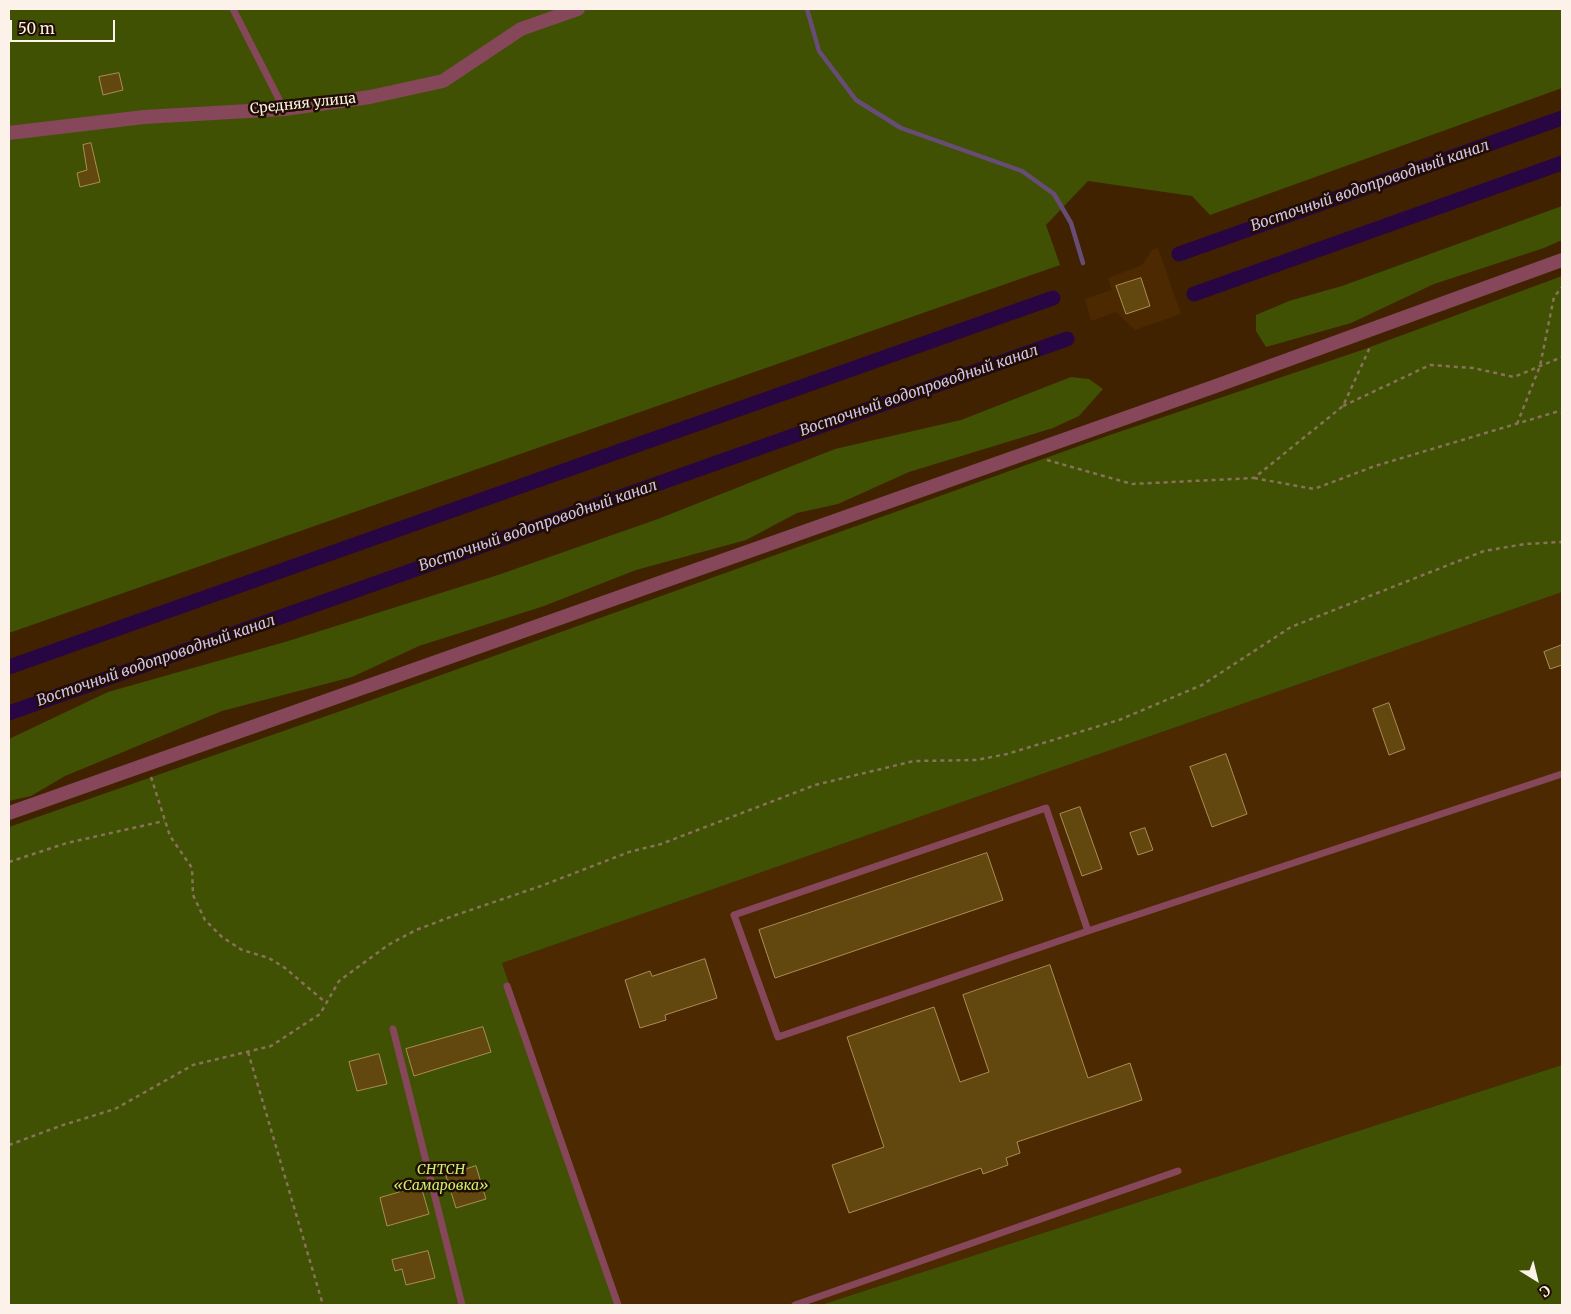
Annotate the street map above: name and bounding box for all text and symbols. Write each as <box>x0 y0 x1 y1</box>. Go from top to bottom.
scale bar <box>12 10 118 42</box>
text: 50 m <box>18 19 55 38</box>
street label: Средняя улица <box>249 90 357 118</box>
water label: Восточный водопроводный канал <box>1248 137 1492 235</box>
water label: Восточный водопроводный канал <box>797 342 1041 440</box>
water label: Восточный водопроводный канал <box>416 477 660 575</box>
water label: Восточный водопроводный канал <box>34 612 278 710</box>
park label: СНТСН «Самаровка» <box>394 1162 488 1194</box>
north arrow <box>1511 1254 1561 1304</box>
text: С <box>1536 1281 1554 1301</box>

